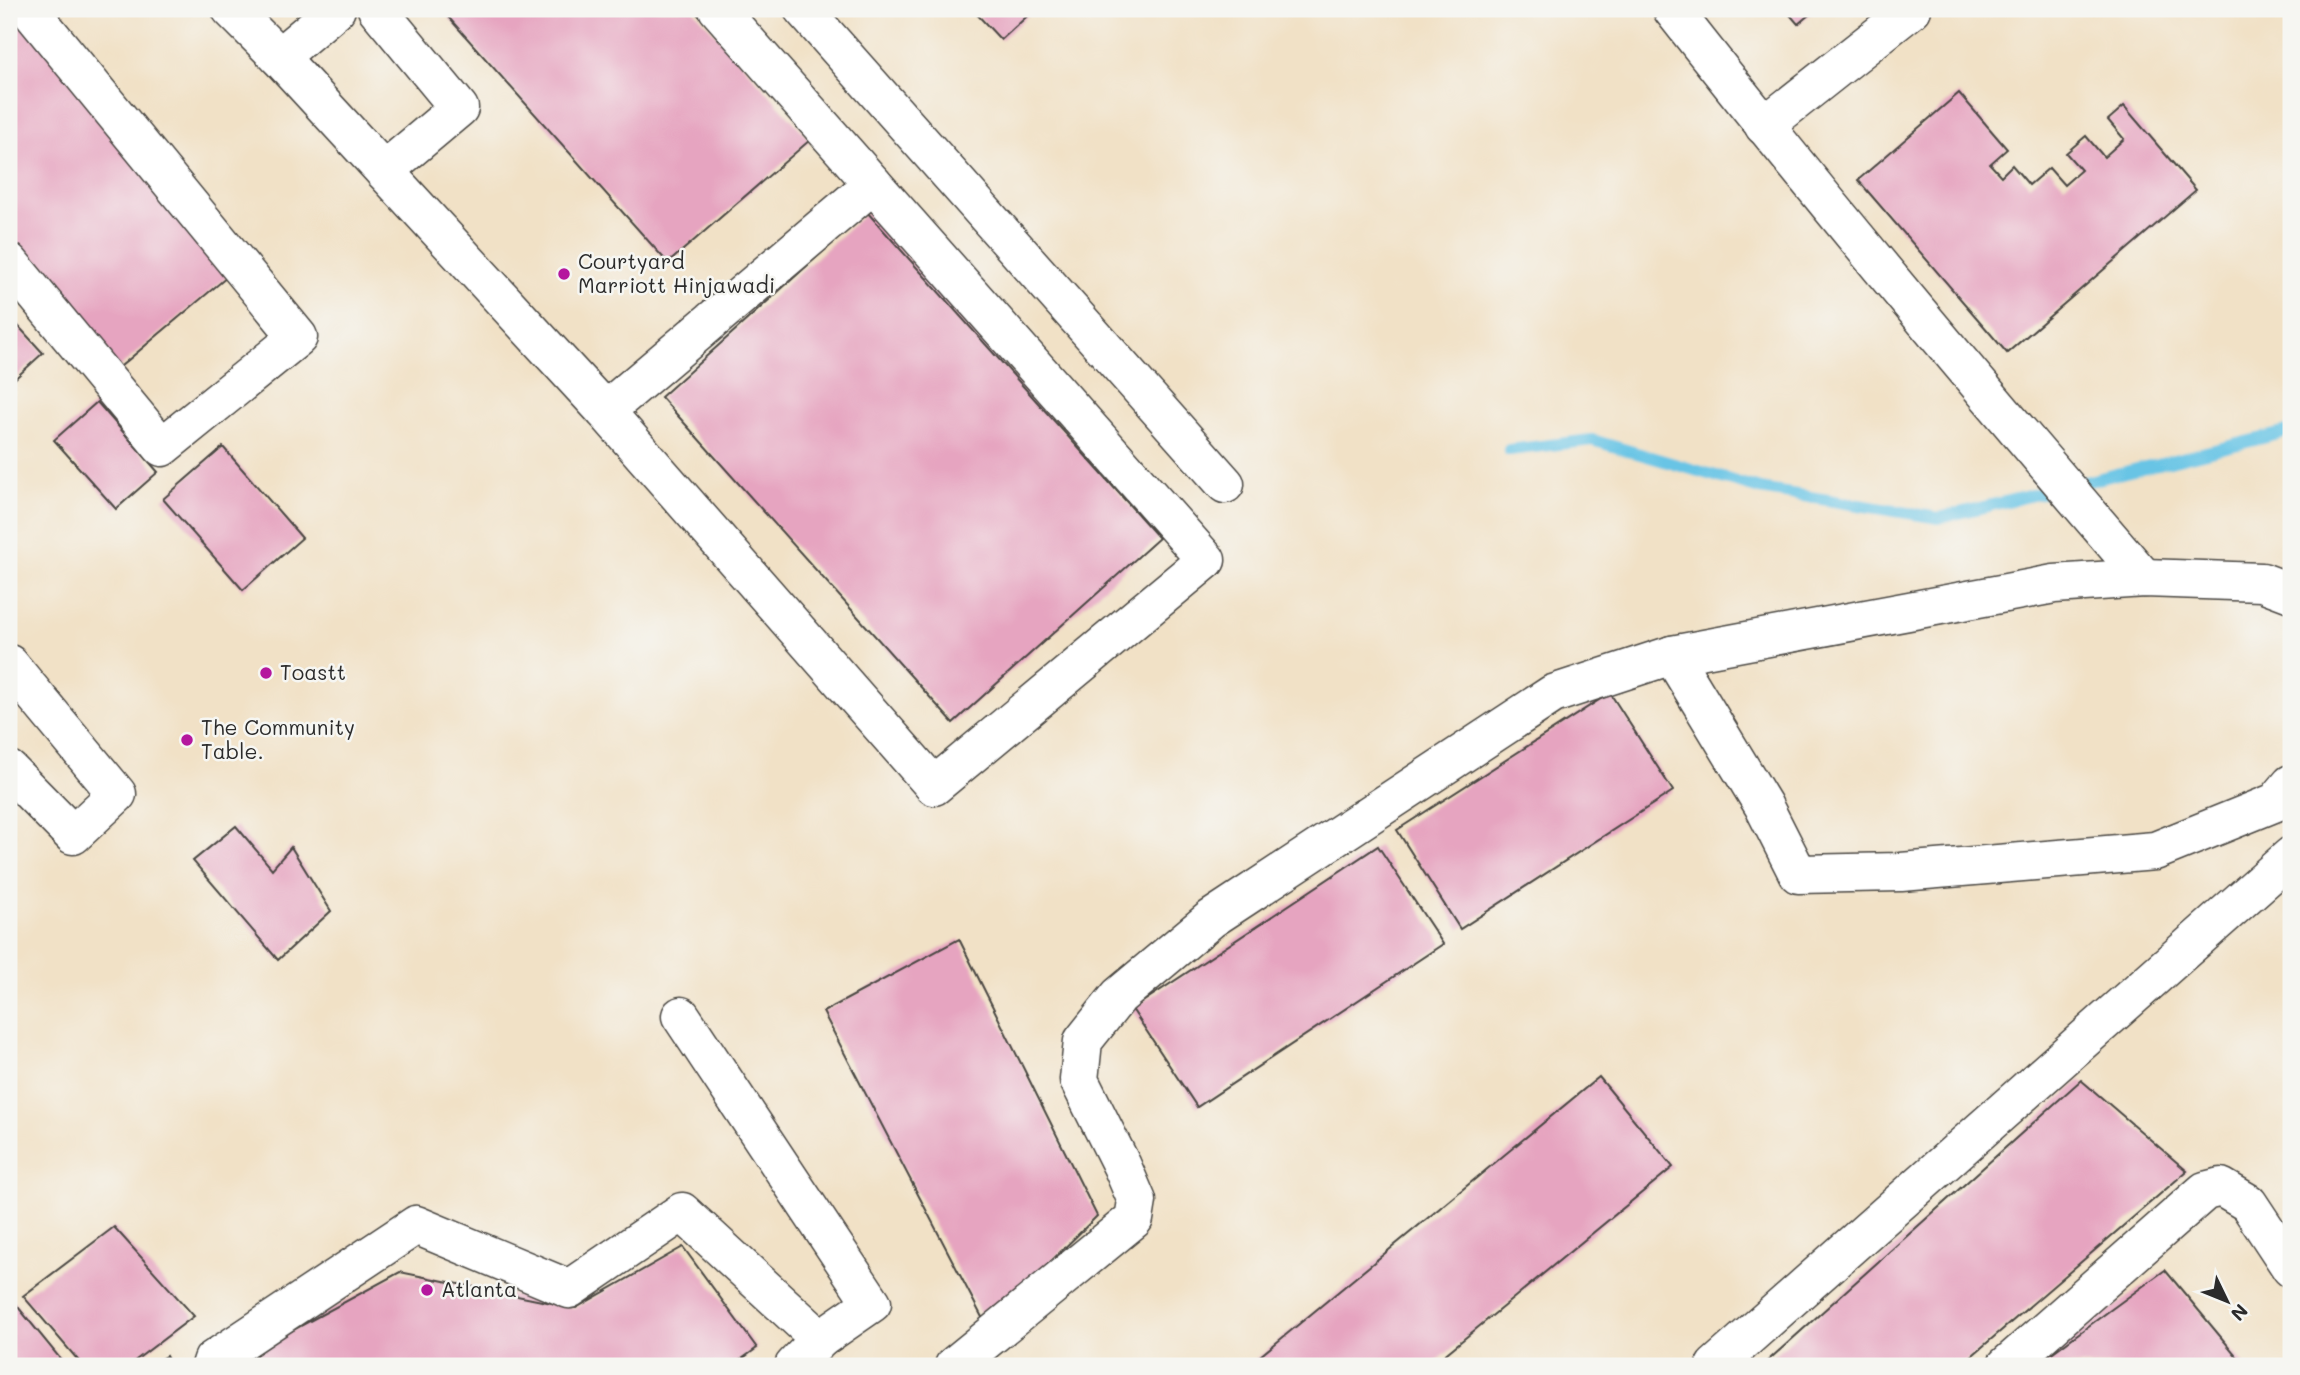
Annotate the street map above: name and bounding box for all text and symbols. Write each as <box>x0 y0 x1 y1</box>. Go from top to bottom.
place label: Courtyard Marriott Hinjawadi <box>578 247 775 298</box>
marker: Courtyard Marriott Hinjawadi <box>556 266 572 282</box>
place label: Toastt <box>280 658 346 685</box>
marker: Toastt <box>258 665 274 681</box>
place label: The Community Table. <box>201 713 355 764</box>
marker: The Community Table. <box>179 732 195 748</box>
north arrow <box>2192 1266 2262 1336</box>
place label: Atlanta <box>441 1275 517 1302</box>
marker: Atlanta <box>419 1282 435 1298</box>
text: N <box>2226 1299 2254 1327</box>

